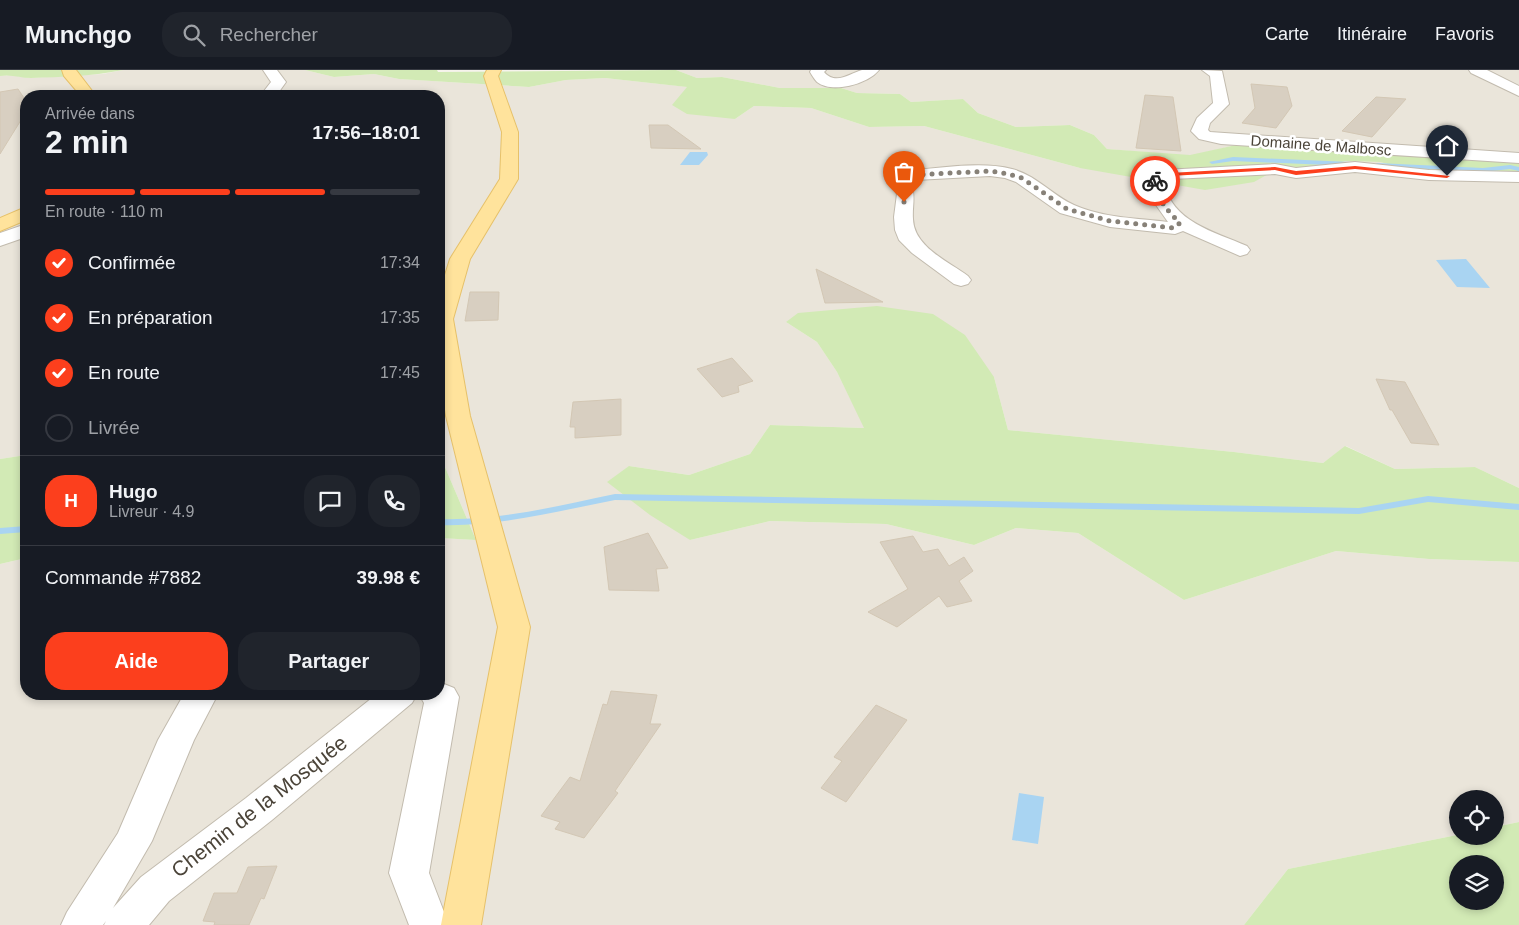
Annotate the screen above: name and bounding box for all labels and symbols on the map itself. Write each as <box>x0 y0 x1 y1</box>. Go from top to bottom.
pin <box>1426 125 1468 176</box>
street label: Domaine de Malbosc <box>1250 132 1392 158</box>
pin <box>883 151 925 202</box>
courier <box>1130 156 1180 206</box>
street label: Chemin de la Mosquée <box>167 730 351 882</box>

